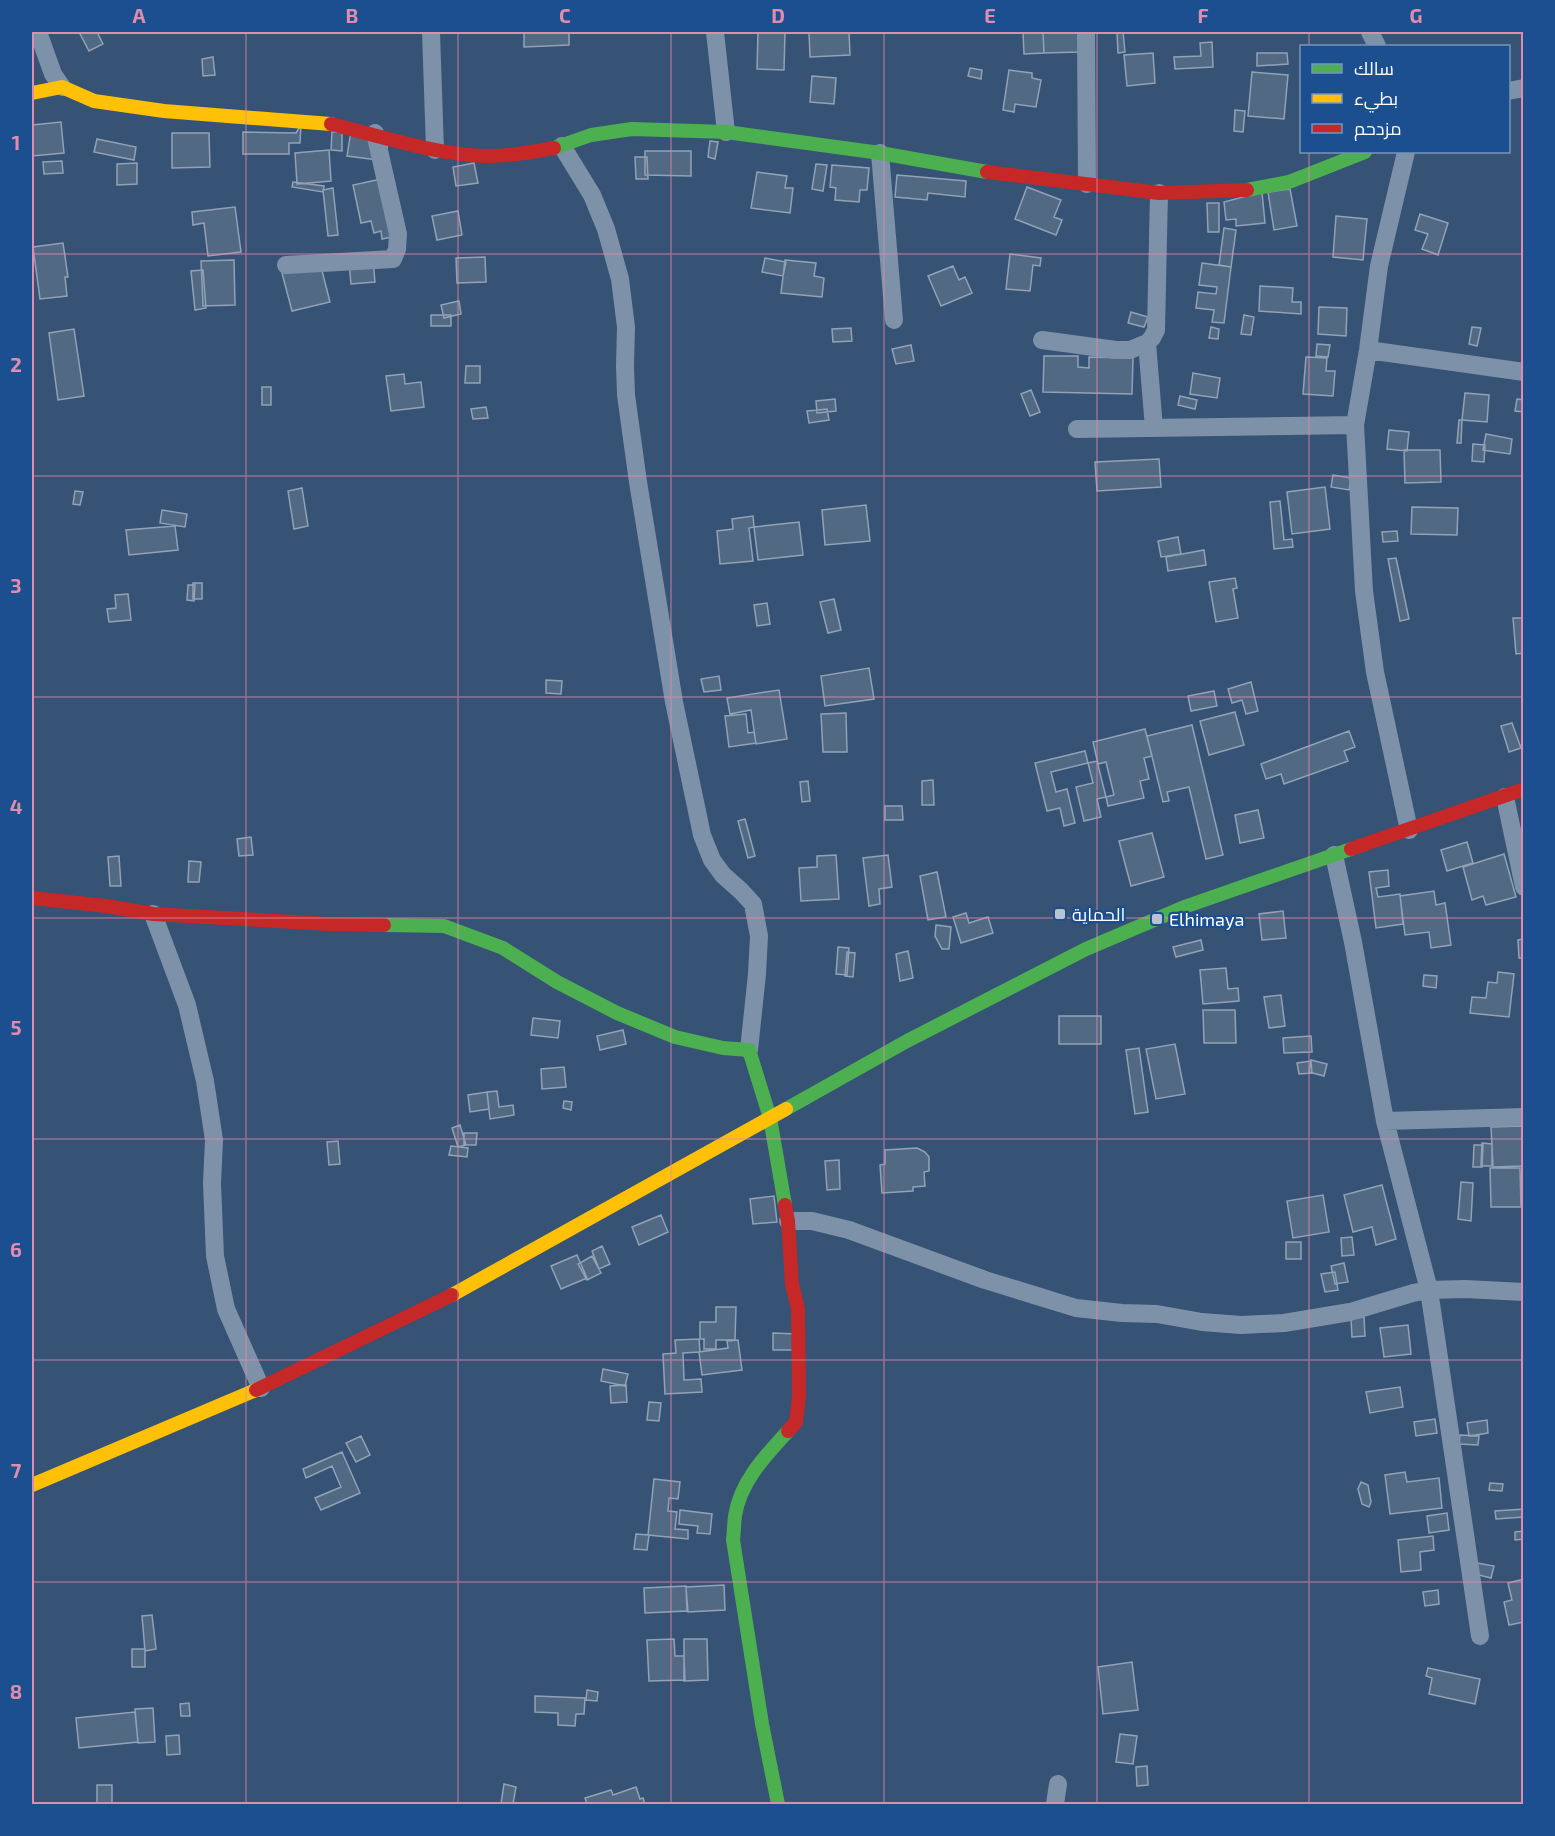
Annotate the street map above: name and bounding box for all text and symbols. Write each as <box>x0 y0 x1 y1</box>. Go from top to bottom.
text: A <box>132 3 146 27</box>
text: B <box>346 3 358 27</box>
text: C <box>559 3 571 27</box>
text: D <box>771 3 785 27</box>
text: E <box>984 3 996 27</box>
text: F <box>1197 3 1209 27</box>
text: G <box>1410 3 1422 27</box>
legend <box>1300 45 1510 153</box>
text: سالك <box>1354 57 1394 79</box>
text: بطيء <box>1354 87 1398 113</box>
text: مزدحم <box>1354 117 1402 141</box>
text: 1 <box>12 130 20 154</box>
text: 2 <box>10 352 22 376</box>
text: 3 <box>10 573 22 597</box>
text: 4 <box>10 794 23 818</box>
place label: الحماية <box>1072 903 1125 925</box>
marker: الحماية <box>1053 907 1067 921</box>
place label: Elhimaya <box>1169 908 1244 930</box>
marker: Elhimaya <box>1150 912 1164 926</box>
text: 5 <box>10 1015 22 1039</box>
text: 6 <box>10 1237 22 1261</box>
text: 7 <box>11 1458 22 1482</box>
text: 8 <box>10 1679 22 1703</box>

